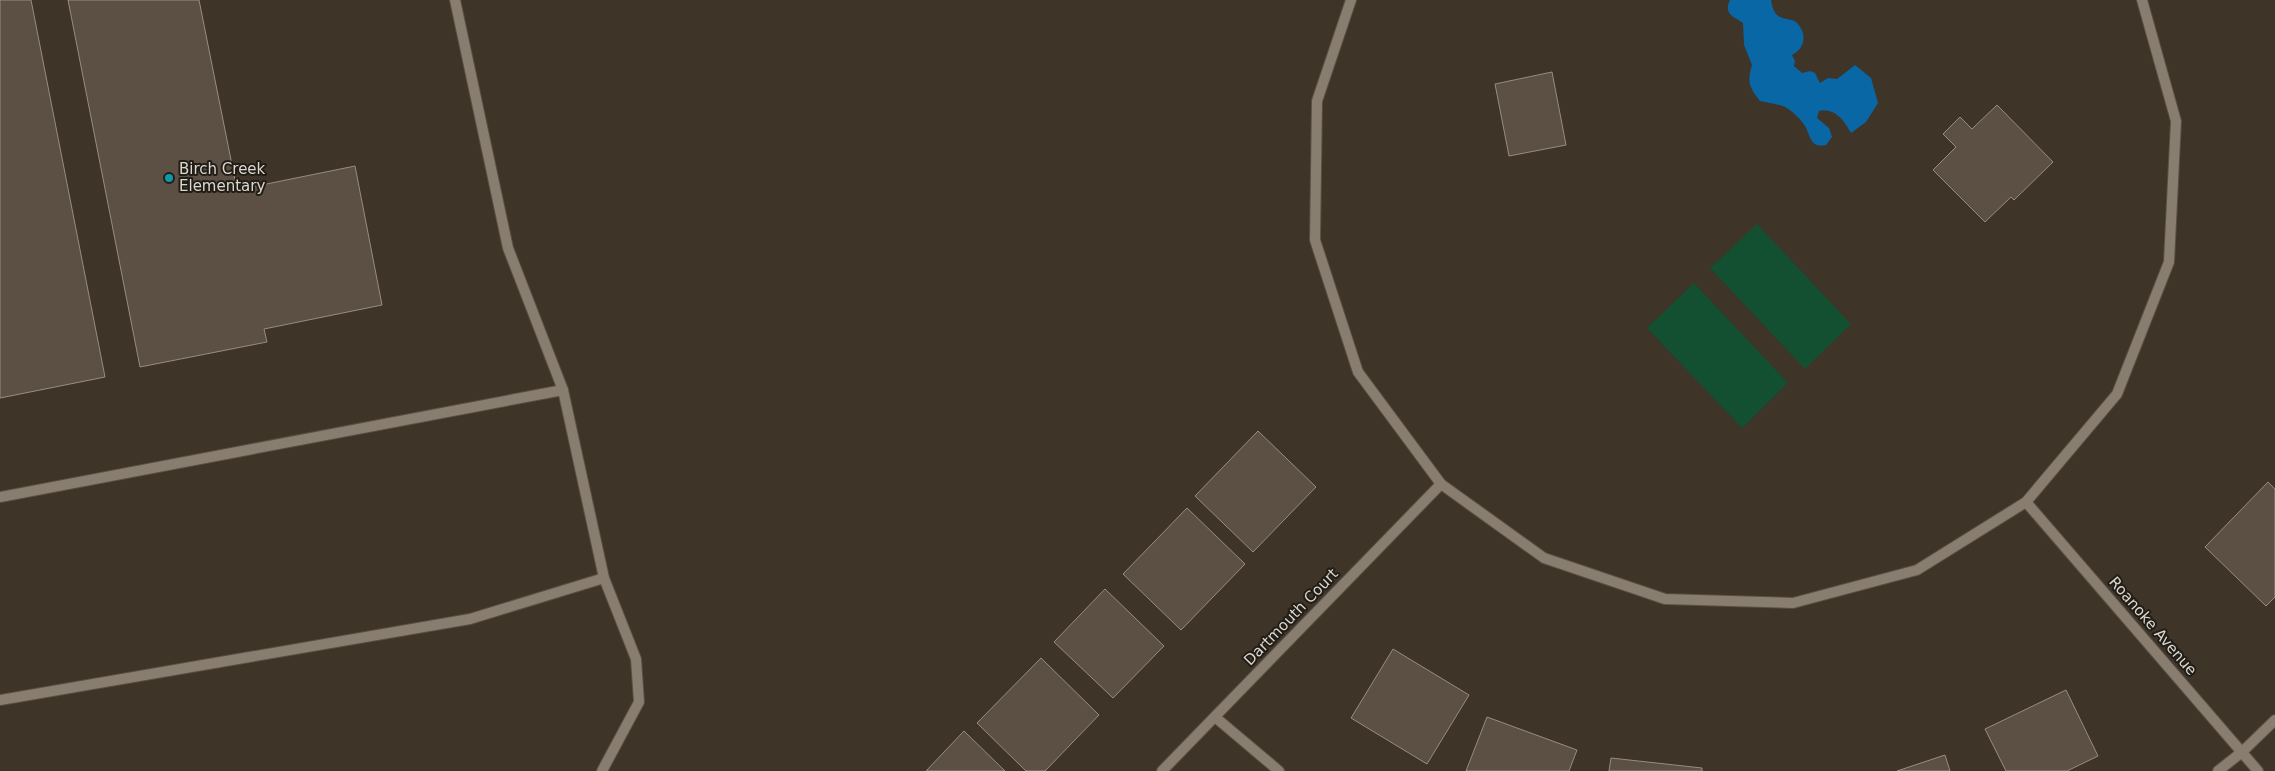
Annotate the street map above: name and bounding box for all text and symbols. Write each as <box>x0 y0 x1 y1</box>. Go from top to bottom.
place label: Birch Creek Elementary <box>179 160 266 195</box>
marker: Birch Creek Elementary <box>163 172 175 184</box>
street label: Dartmouth Court <box>1240 565 1342 669</box>
street label: Roanoke Avenue <box>2105 573 2201 679</box>

